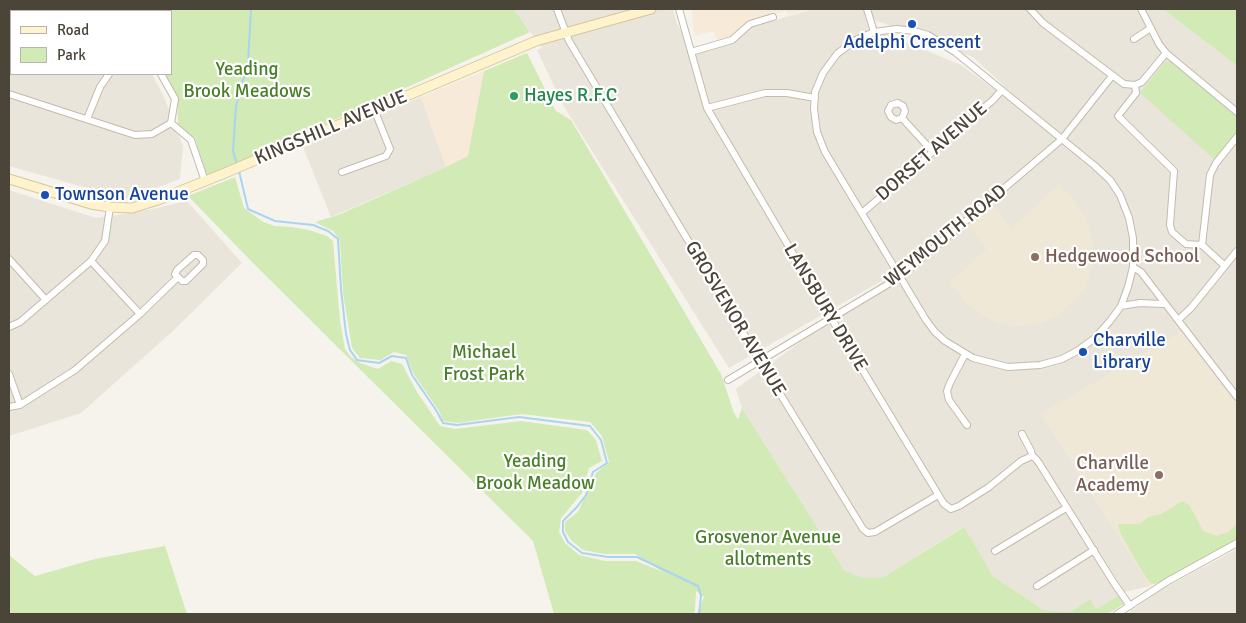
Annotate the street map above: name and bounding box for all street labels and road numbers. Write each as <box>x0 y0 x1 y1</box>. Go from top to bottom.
street label: KINGSHILL AVENUE <box>251 86 411 170</box>
street label: DORSET AVENUE <box>872 98 992 206</box>
street label: WEYMOUTH ROAD <box>880 180 1012 292</box>
street label: GROSVENOR AVENUE <box>680 237 790 401</box>
street label: LANSBURY DRIVE <box>778 240 872 376</box>

